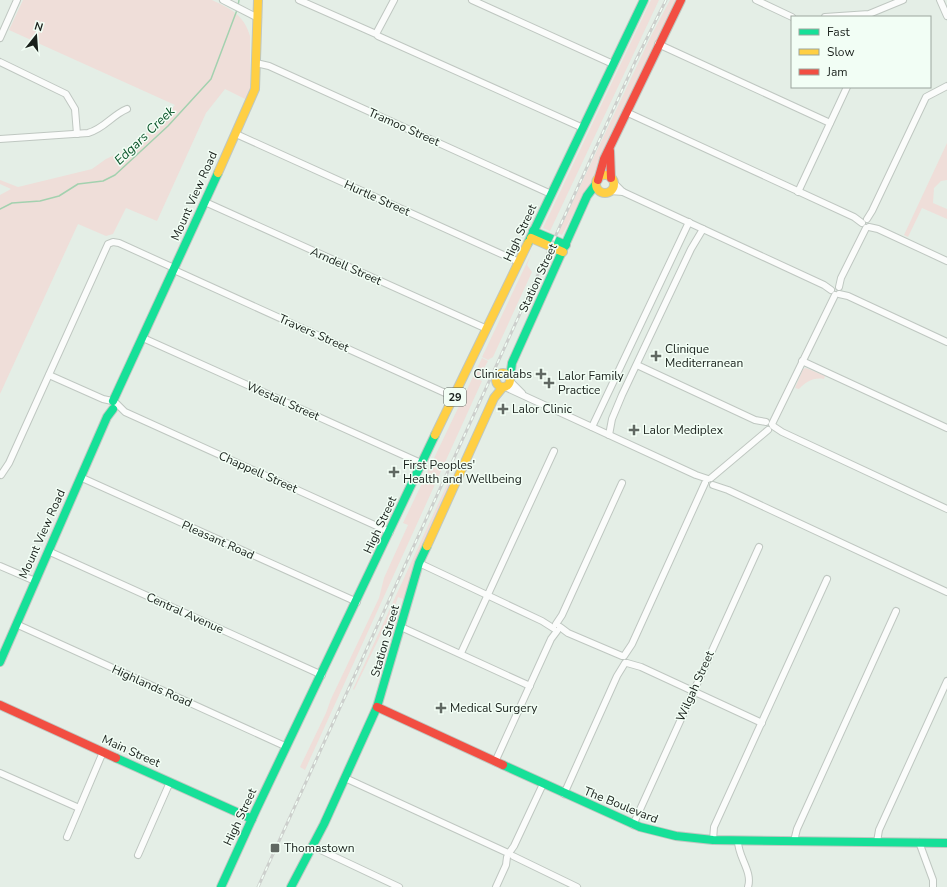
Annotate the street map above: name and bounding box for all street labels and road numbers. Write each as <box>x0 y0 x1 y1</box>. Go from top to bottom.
street label: Tramoo Street <box>366 104 443 150</box>
street label: Mount View Road <box>167 149 221 243</box>
street label: Hurtle Street <box>342 176 413 220</box>
street label: High Street <box>500 201 541 264</box>
street label: Station Street <box>515 240 561 315</box>
street label: Arndell Street <box>308 243 385 289</box>
street label: Travers Street <box>276 310 352 356</box>
street label: Westall Street <box>244 378 323 425</box>
road number: 29 <box>444 388 466 406</box>
street label: Chappell Street <box>216 447 301 497</box>
street label: Mount View Road <box>15 487 69 581</box>
street label: High Street <box>360 493 401 556</box>
street label: Pleasant Road <box>179 517 257 563</box>
street label: Central Avenue <box>144 589 226 637</box>
street label: Station Street <box>367 602 403 679</box>
street label: Wilgah Street <box>672 648 718 724</box>
street label: Highlands Road <box>109 661 195 711</box>
street label: Main Street <box>99 731 163 771</box>
street label: The Boulevard <box>582 783 660 827</box>
street label: High Street <box>220 785 261 848</box>

